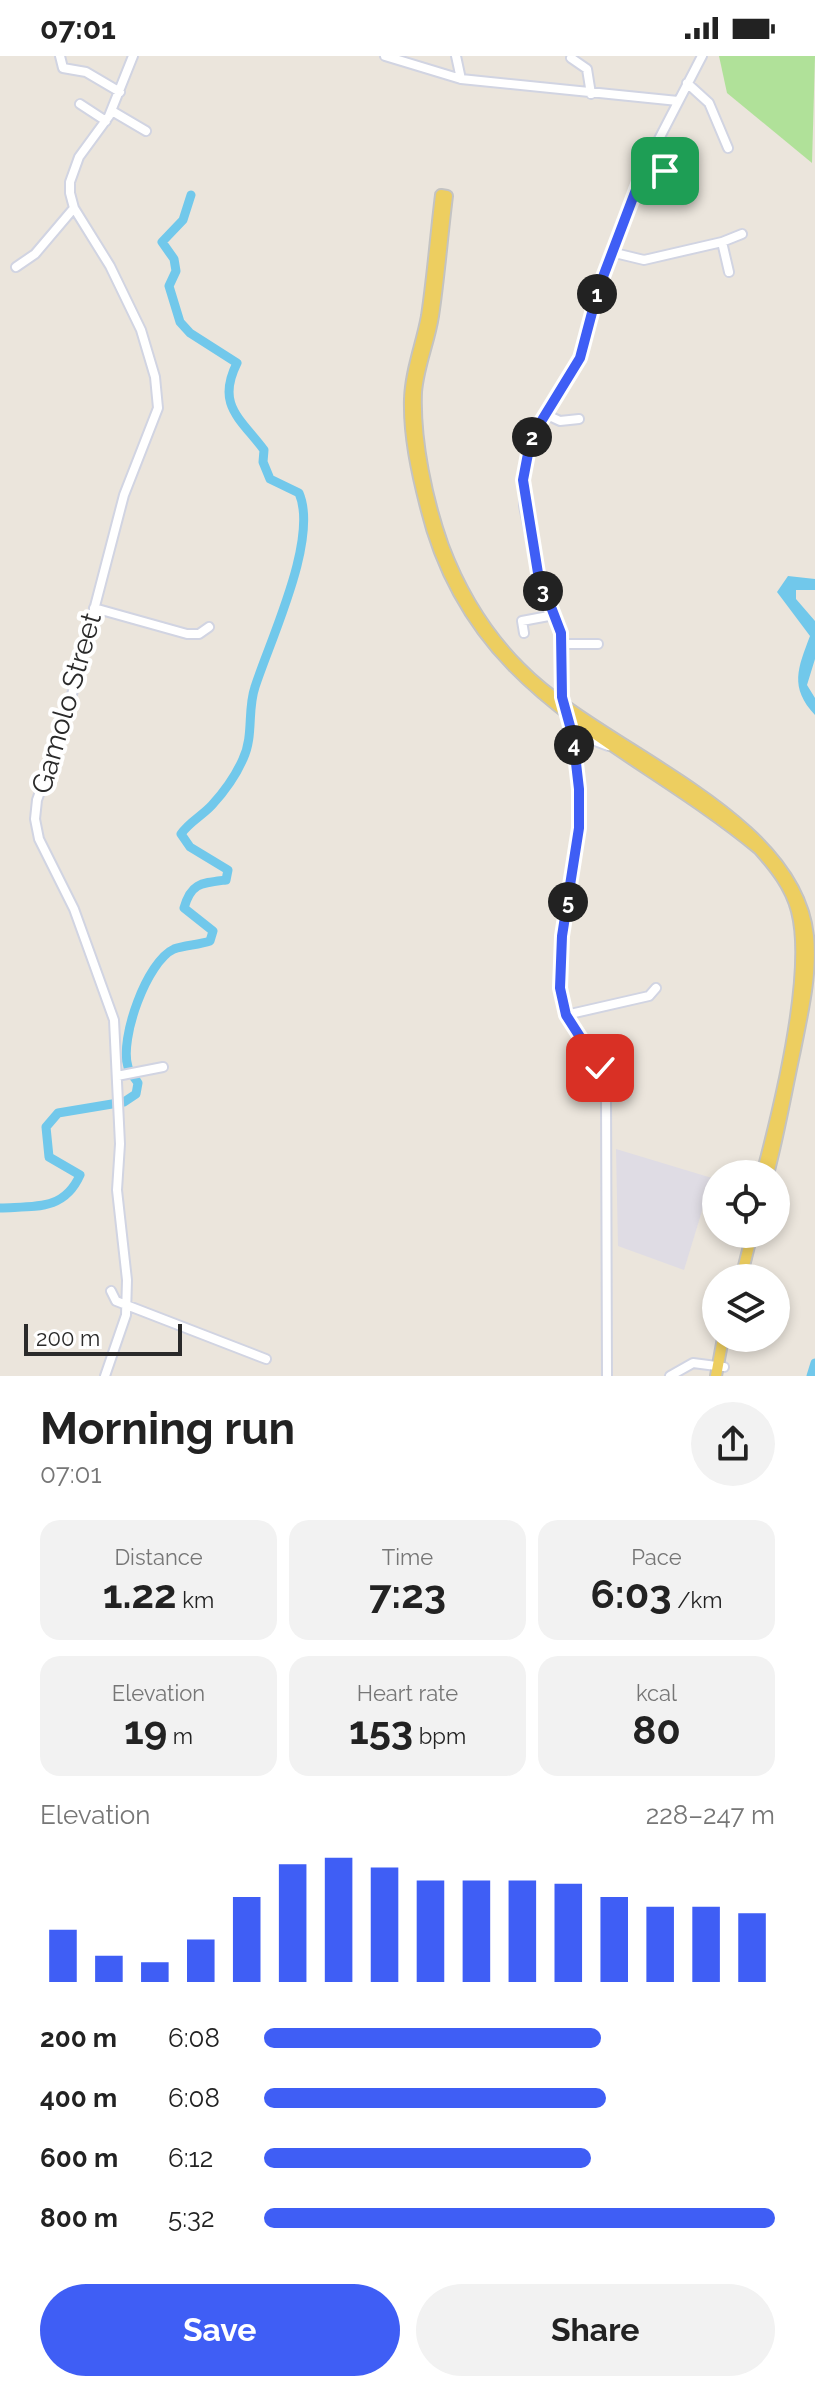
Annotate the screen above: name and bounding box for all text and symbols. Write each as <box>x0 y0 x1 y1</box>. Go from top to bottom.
text: 07:01 <box>40 11 116 46</box>
pin <box>631 137 699 205</box>
icon: arrive <box>643 149 687 193</box>
pin: 1 <box>577 274 617 314</box>
text: 1 <box>592 281 602 307</box>
pin: 2 <box>512 417 552 457</box>
text: 2 <box>526 424 538 450</box>
pin: 3 <box>523 571 563 611</box>
text: 3 <box>537 578 549 604</box>
street label: Gamolo Street <box>25 608 108 797</box>
pin: 4 <box>554 725 594 765</box>
text: 4 <box>568 732 580 758</box>
pin: 5 <box>548 882 588 922</box>
text: 5 <box>562 889 574 915</box>
pin <box>566 1034 634 1102</box>
icon: check <box>578 1046 622 1090</box>
map controls <box>702 1160 790 1352</box>
button: locate <box>702 1160 790 1248</box>
button: layers <box>702 1264 790 1352</box>
scale bar <box>24 1320 182 1356</box>
text: 200 m <box>36 1325 100 1351</box>
button: share <box>691 1402 775 1486</box>
text: Morning run <box>40 1403 295 1454</box>
text: 07:01 <box>40 1459 102 1489</box>
text: Distance <box>114 1544 203 1570</box>
text: Time <box>382 1544 433 1570</box>
text: Pace <box>631 1544 682 1570</box>
text: 1.22 <box>103 1570 177 1617</box>
text: 7:23 <box>369 1570 446 1617</box>
text: 6:03 <box>591 1570 672 1617</box>
text: km <box>177 1587 214 1613</box>
text: /km <box>672 1587 722 1613</box>
text: Elevation <box>112 1680 205 1706</box>
text: Heart rate <box>357 1680 458 1706</box>
text: kcal <box>636 1680 677 1706</box>
text: 19 <box>124 1706 167 1753</box>
text: 153 <box>349 1706 413 1753</box>
text: 80 <box>632 1706 681 1753</box>
text: m <box>167 1723 193 1749</box>
text: bpm <box>413 1723 466 1749</box>
text: Elevation <box>40 1800 150 1830</box>
text: 228–247 m <box>646 1800 775 1830</box>
text: 200 m <box>40 2023 117 2053</box>
text: 6:08 <box>168 2023 220 2053</box>
text: 400 m <box>40 2083 117 2113</box>
text: 6:08 <box>168 2083 220 2113</box>
text: 600 m <box>40 2143 118 2173</box>
text: 6:12 <box>168 2143 213 2173</box>
text: 800 m <box>40 2203 118 2233</box>
text: 5:32 <box>168 2203 215 2233</box>
button: Save <box>40 2284 400 2376</box>
button: Share <box>416 2284 775 2376</box>

